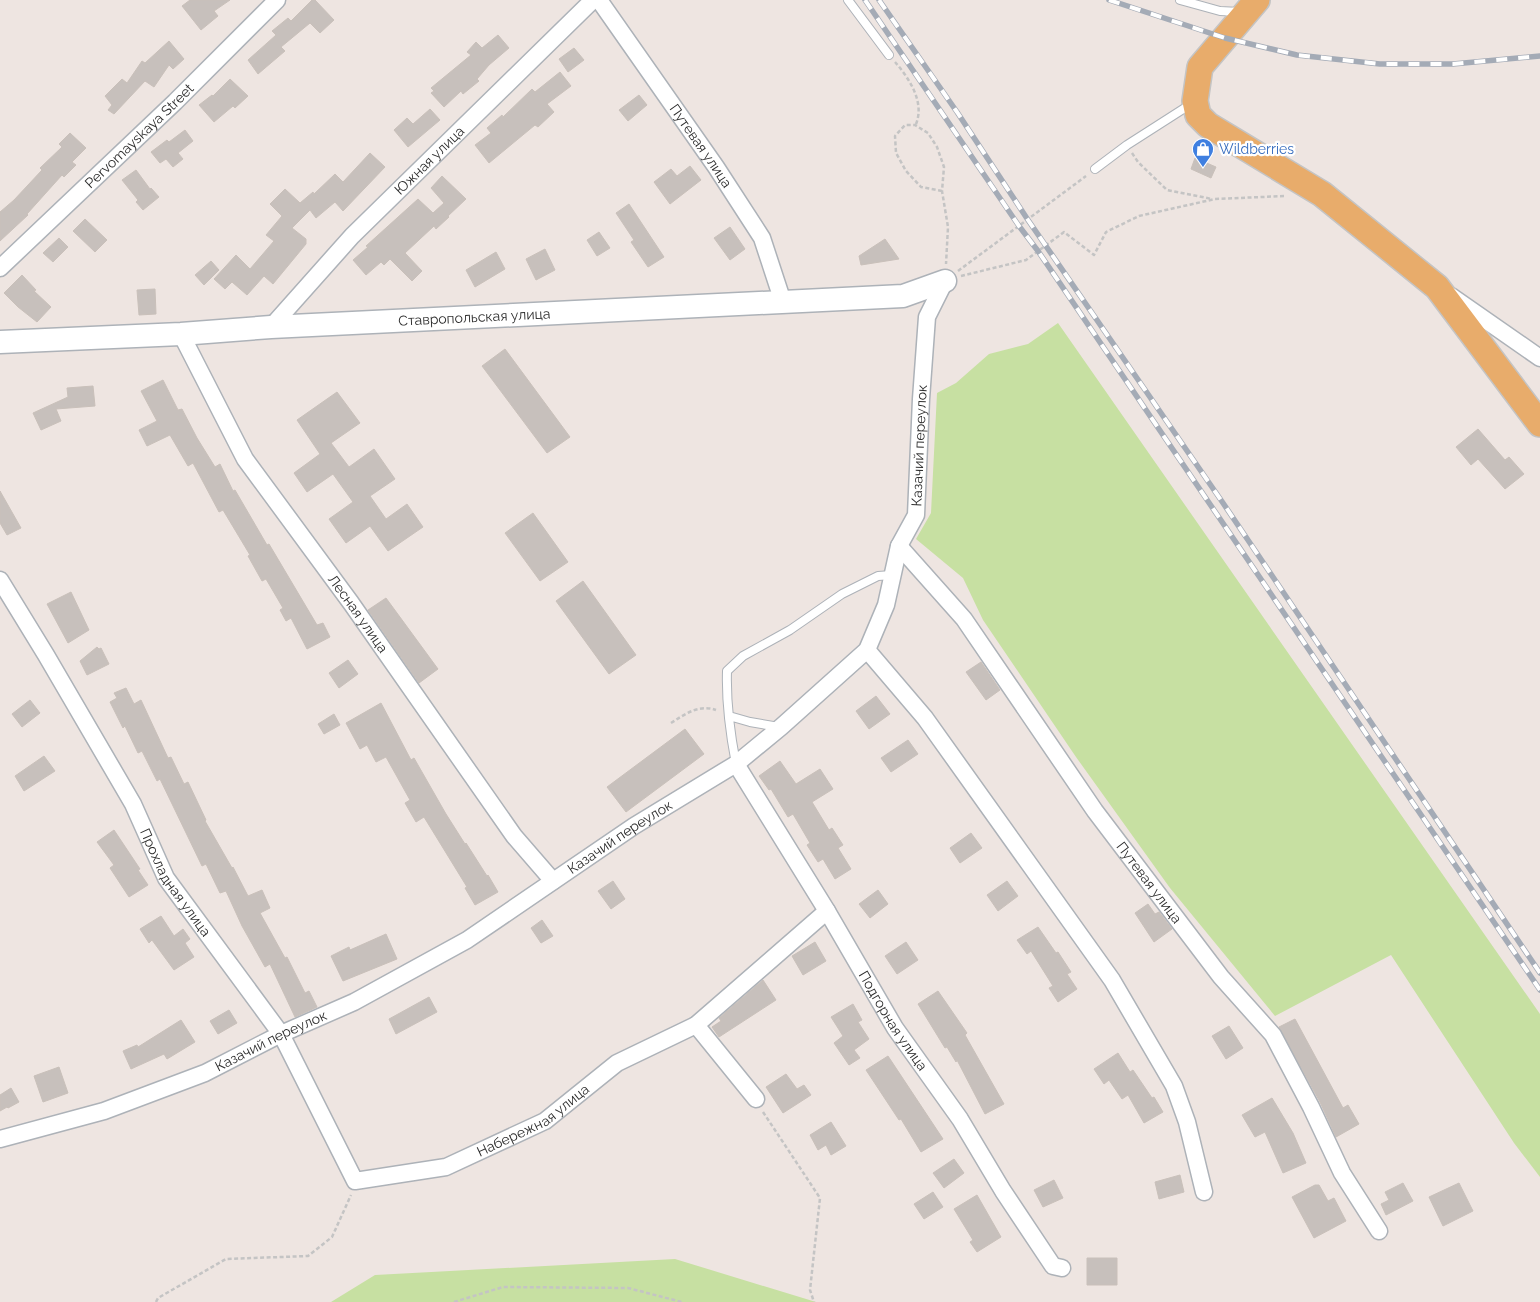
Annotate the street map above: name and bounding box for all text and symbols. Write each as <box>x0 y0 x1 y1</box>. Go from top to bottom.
street label: Pervomayskaya Street <box>82 80 197 191</box>
street label: Путевая улица <box>667 101 735 191</box>
street label: Южная улица <box>391 123 467 198</box>
shop icon: Wildberries <box>1191 137 1215 168</box>
place label: Wildberries <box>1219 141 1294 157</box>
street label: Ставропольская улица <box>398 305 551 329</box>
street label: Казачий переулок <box>908 384 930 507</box>
street label: Лесная улица <box>325 571 391 656</box>
street label: Казачий переулок <box>564 797 675 877</box>
street label: Прохладная улица <box>137 826 214 939</box>
street label: Путевая улица <box>1113 839 1185 926</box>
street label: Подгорная улица <box>856 968 931 1074</box>
street label: Казачий переулок <box>212 1007 329 1074</box>
street label: Набережная улица <box>474 1081 592 1160</box>

